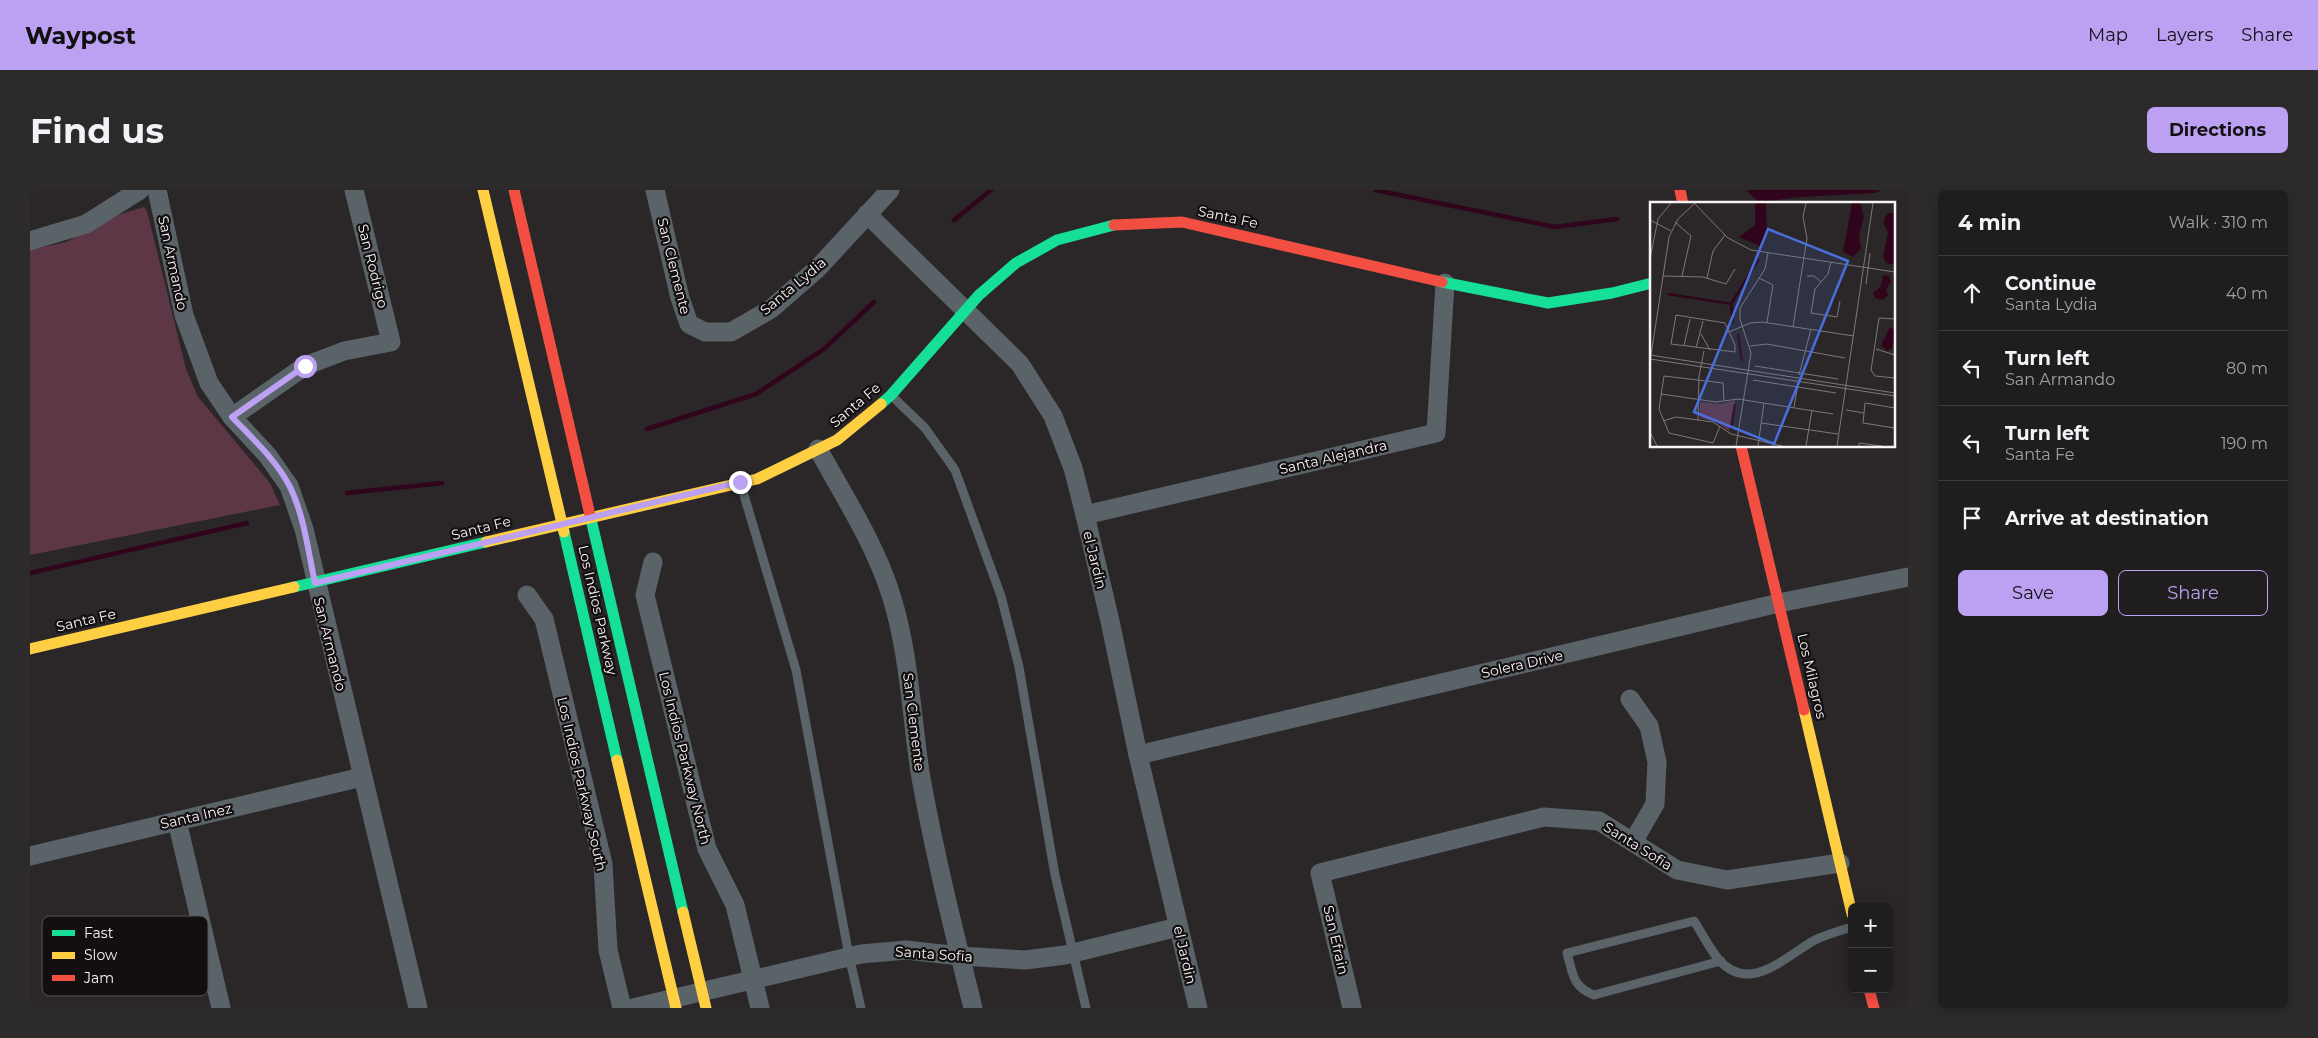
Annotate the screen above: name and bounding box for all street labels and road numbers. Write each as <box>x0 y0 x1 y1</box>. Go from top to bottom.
street label: Santa Fe <box>1196 202 1260 232</box>
street label: San Armando <box>154 214 192 312</box>
street label: San Clemente <box>653 216 695 316</box>
street label: San Rodrigo <box>354 222 392 310</box>
street label: Santa Lydia <box>756 253 830 319</box>
street label: Santa Fe <box>826 379 884 431</box>
street label: Santa Alejandra <box>1277 436 1389 478</box>
street label: Santa Fe <box>449 512 513 544</box>
street label: el Jardin <box>1079 529 1111 591</box>
street label: Los Indios Parkway <box>574 543 622 677</box>
street label: San Armando <box>310 595 350 693</box>
street label: Santa Fe <box>54 604 118 636</box>
street label: Los Milagros <box>1793 631 1831 721</box>
street label: Solera Drive <box>1479 646 1565 682</box>
street label: Los Indios Parkway North <box>655 670 715 846</box>
street label: San Clemente <box>899 672 929 772</box>
street label: Los Indios Parkway South <box>553 695 611 873</box>
street label: Santa Inez <box>158 799 234 833</box>
street label: Santa Sofia <box>1600 818 1676 874</box>
street label: San Efrain <box>1319 904 1353 976</box>
street label: el Jardin <box>1170 924 1200 986</box>
street label: Santa Sofia <box>895 942 973 966</box>

